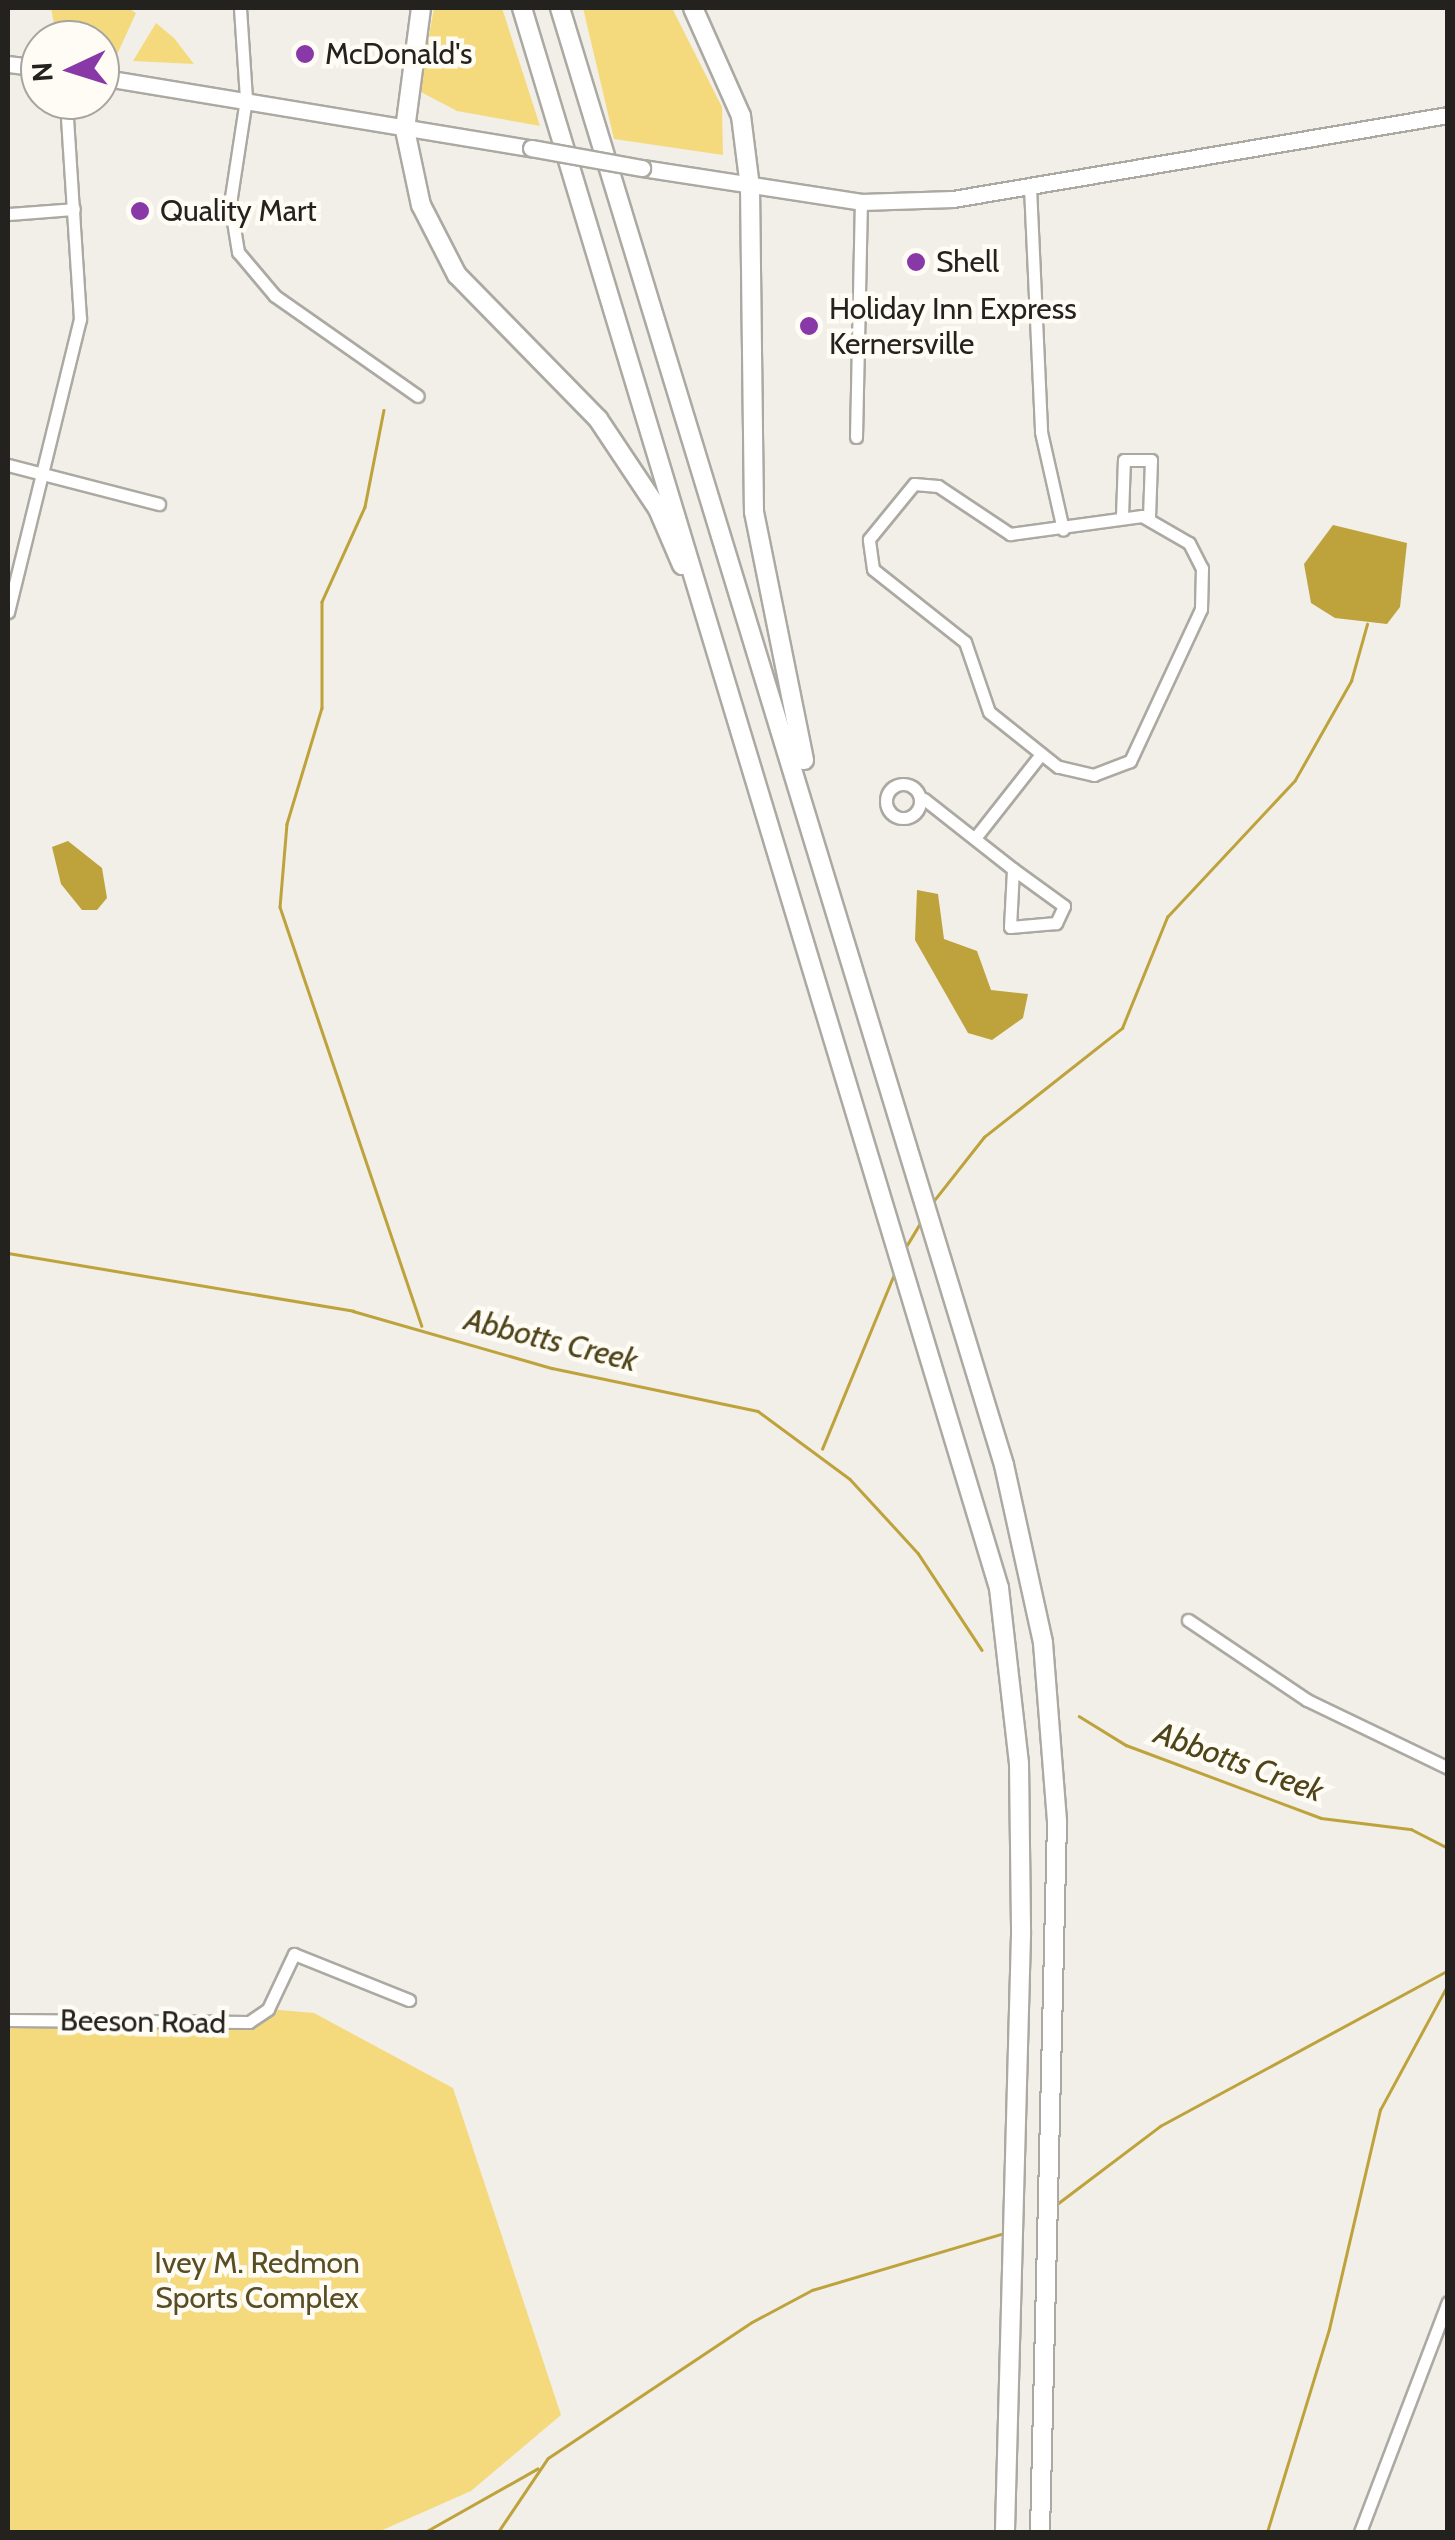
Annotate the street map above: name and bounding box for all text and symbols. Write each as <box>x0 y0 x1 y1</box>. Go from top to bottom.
north arrow <box>20 20 120 120</box>
place label: McDonald's <box>325 36 472 72</box>
marker: McDonald's <box>294 43 316 65</box>
text: N <box>24 61 60 83</box>
place label: Quality Mart <box>160 193 317 229</box>
marker: Quality Mart <box>129 200 151 222</box>
place label: Shell <box>936 244 999 280</box>
marker: Shell <box>905 251 927 273</box>
place label: Holiday Inn Express Kernersville <box>829 291 1077 362</box>
marker: Holiday Inn Express Kernersville <box>798 315 820 337</box>
water label: Abbotts Creek <box>461 1300 641 1380</box>
water label: Abbotts Creek <box>1149 1714 1329 1810</box>
street label: Beeson Road <box>60 2003 226 2041</box>
park label: Ivey M. Redmon Sports Complex <box>154 2245 360 2316</box>

